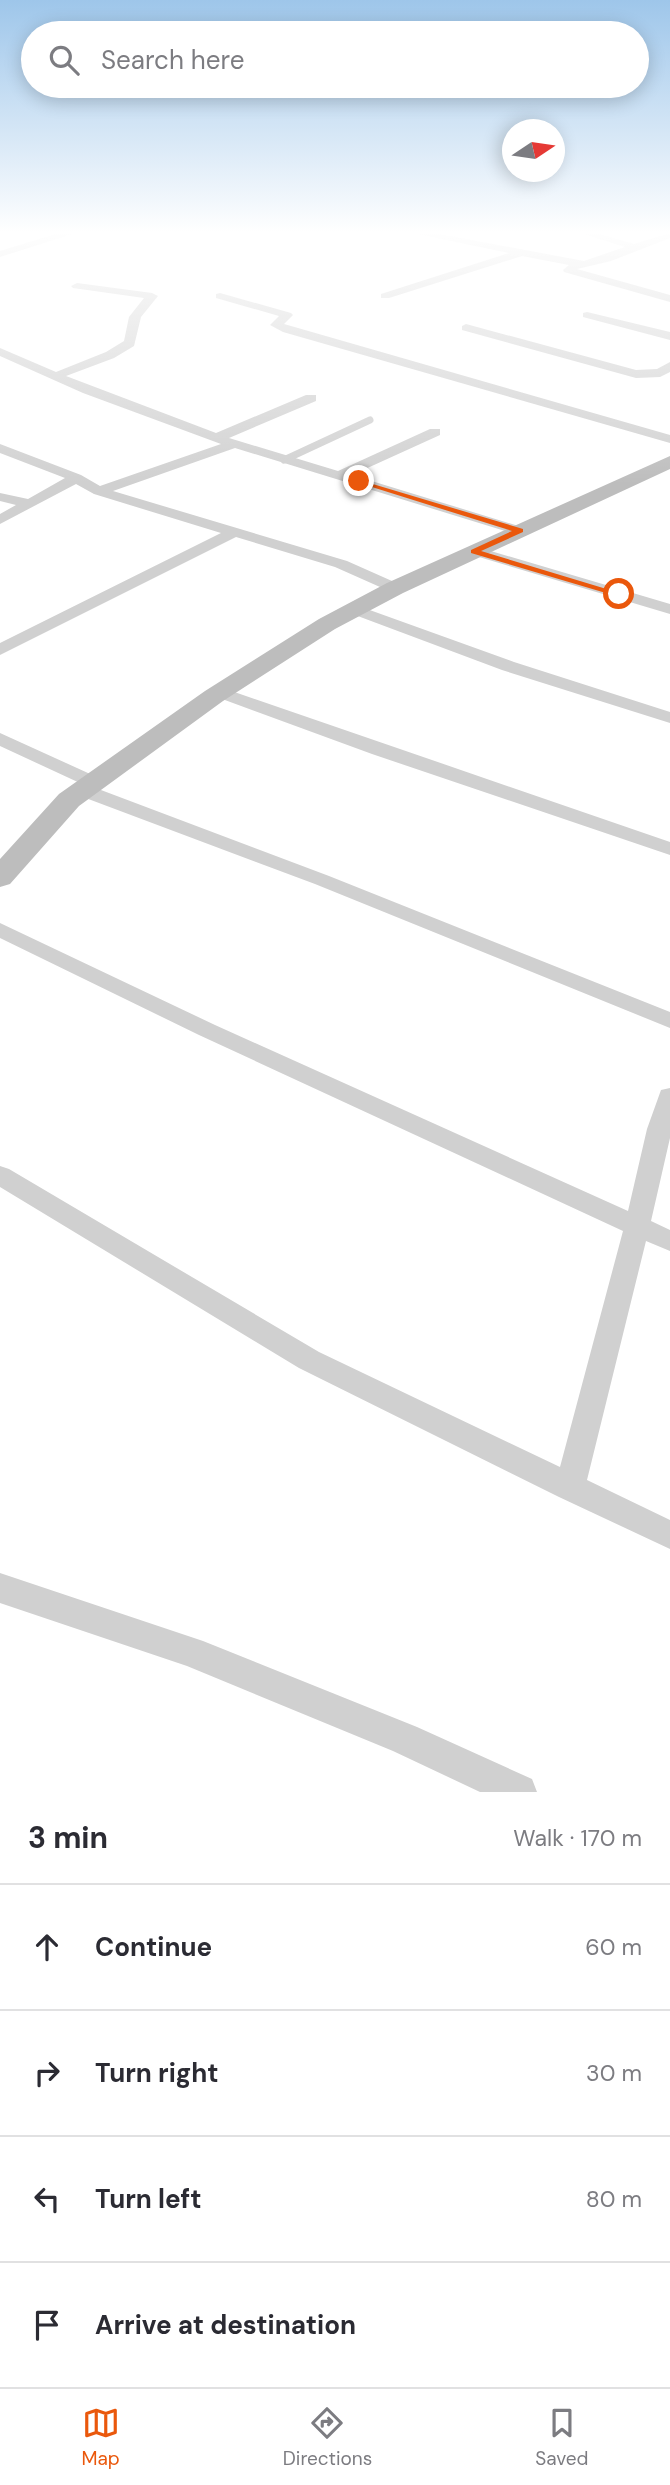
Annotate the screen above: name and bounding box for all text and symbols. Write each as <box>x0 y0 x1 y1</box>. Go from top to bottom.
search box <box>21 21 649 98</box>
icon: search <box>45 41 83 79</box>
text: Search here <box>101 43 244 77</box>
north arrow <box>502 119 565 182</box>
route end <box>343 465 374 496</box>
route start <box>603 578 634 609</box>
text: 3 min <box>28 1818 108 1857</box>
text: Walk · 170 m <box>513 1823 642 1853</box>
icon: ahead <box>28 1928 66 1966</box>
text: Continue <box>95 1930 212 1964</box>
text: 60 m <box>585 1932 642 1962</box>
icon: right <box>28 2054 66 2092</box>
text: Turn right <box>95 2056 219 2090</box>
text: 30 m <box>586 2058 642 2088</box>
icon: left <box>28 2180 66 2218</box>
text: Turn left <box>95 2182 202 2216</box>
text: 80 m <box>586 2184 642 2214</box>
icon: arrive <box>28 2306 66 2344</box>
text: Arrive at destination <box>95 2308 356 2342</box>
tab: Map <box>82 2404 120 2471</box>
tab: Directions <box>283 2404 372 2471</box>
tab: Saved <box>535 2404 588 2471</box>

